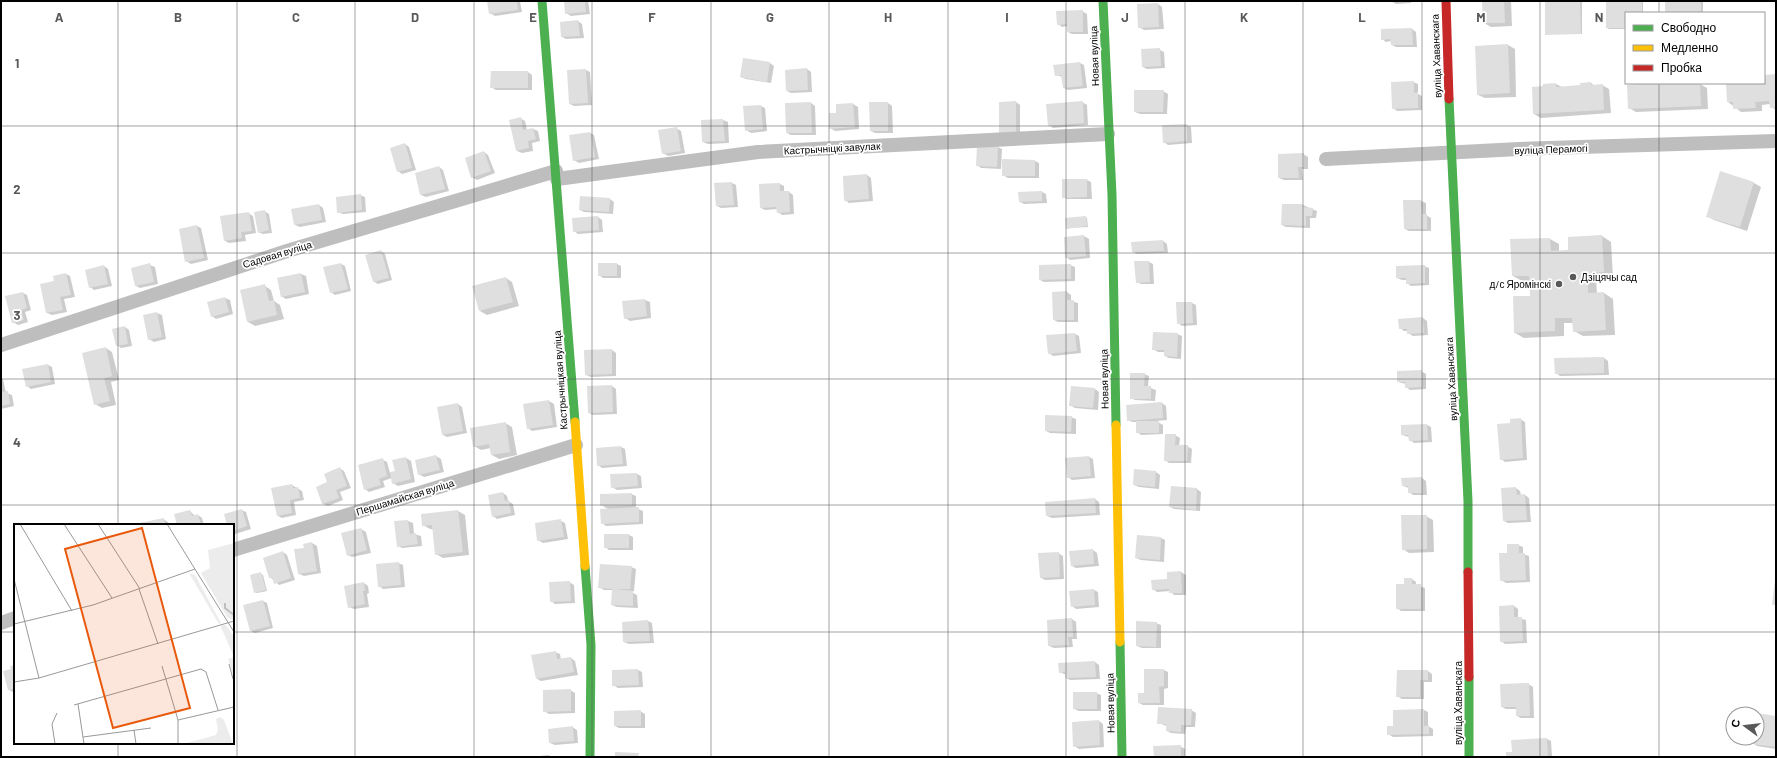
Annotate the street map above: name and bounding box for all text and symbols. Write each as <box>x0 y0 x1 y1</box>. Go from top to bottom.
text: A <box>55 9 64 25</box>
text: B <box>174 9 182 25</box>
text: C <box>292 9 300 25</box>
text: D <box>411 9 419 25</box>
text: E <box>529 9 537 25</box>
text: F <box>648 9 656 25</box>
text: G <box>766 9 774 25</box>
text: H <box>884 9 892 25</box>
text: I <box>1005 9 1009 25</box>
text: J <box>1121 9 1129 25</box>
text: K <box>1240 9 1248 25</box>
text: L <box>1358 9 1366 25</box>
text: M <box>1476 9 1486 25</box>
text: N <box>1595 9 1603 25</box>
legend <box>1625 12 1765 84</box>
street label: вуліца Хаванскага <box>1429 13 1443 98</box>
text: Свободно <box>1661 20 1716 35</box>
street label: Новая вуліца <box>1087 25 1101 86</box>
text: Медленно <box>1661 40 1718 55</box>
text: 1 <box>15 55 19 71</box>
text: Пробка <box>1661 60 1702 75</box>
street label: Кастрычніцкі завулак <box>783 139 881 157</box>
street label: вуліца Перамогі <box>1514 142 1588 156</box>
text: 2 <box>13 181 21 197</box>
street label: Садовая вуліца <box>241 238 313 270</box>
place label: Дзіцячы сад <box>1581 271 1637 283</box>
marker: Дзіцячы сад <box>1568 272 1578 282</box>
place label: д/с Яромінскі <box>1490 278 1551 290</box>
marker: д/с Яромінскі <box>1554 279 1564 289</box>
text: 3 <box>13 307 21 323</box>
street label: Кастрычніцкая вуліца <box>551 330 569 430</box>
street label: вуліца Хаванскага <box>1443 336 1459 421</box>
street label: Новая вуліца <box>1097 348 1111 409</box>
text: 4 <box>13 434 21 450</box>
street label: Першамайская вуліца <box>355 476 456 518</box>
inset map <box>14 524 234 744</box>
street label: вуліца Хаванскага <box>1452 661 1464 745</box>
street label: Новая вуліца <box>1103 672 1117 733</box>
north arrow <box>1725 706 1765 746</box>
text: С <box>1728 718 1742 729</box>

